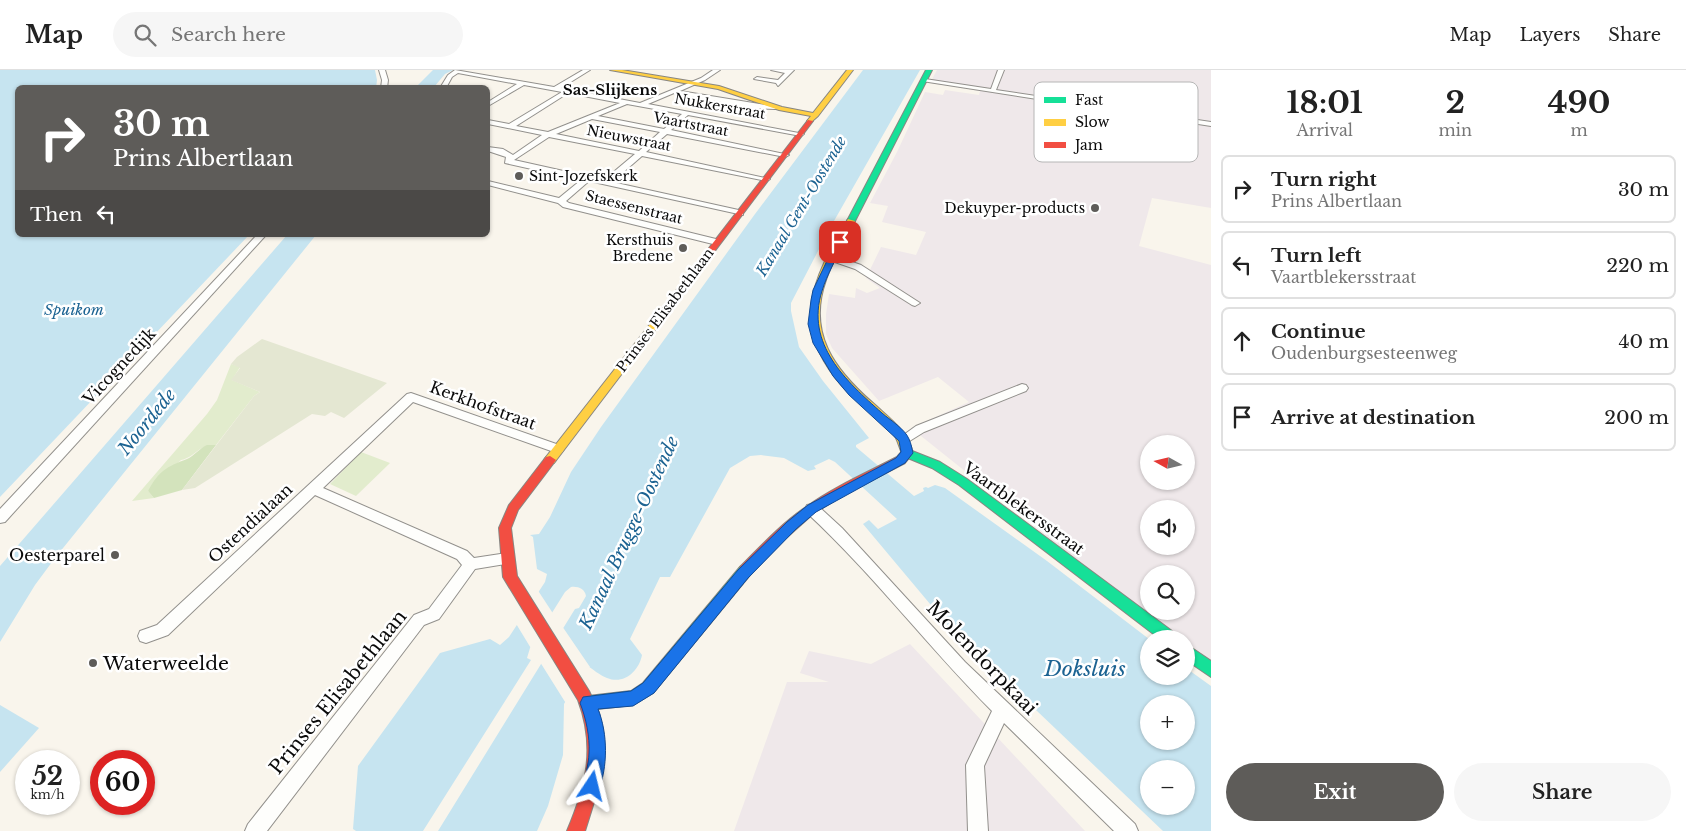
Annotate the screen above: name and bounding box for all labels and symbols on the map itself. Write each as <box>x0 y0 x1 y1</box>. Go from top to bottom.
district label: Sas-Slijkens <box>563 80 657 99</box>
legend <box>1034 82 1198 162</box>
street label: Nukkerstraat <box>673 89 768 123</box>
text: Fast <box>1075 91 1104 109</box>
street label: Vaartstraat <box>651 108 731 140</box>
text: Slow <box>1075 113 1109 131</box>
street label: Nieuwstraat <box>585 121 673 155</box>
water label: Kanaal Gent-Oostende <box>751 133 850 280</box>
text: Jam <box>1073 136 1103 154</box>
place label: Sint-Jozefskerk <box>529 167 638 185</box>
marker: Sint-Jozefskerk <box>513 170 525 182</box>
street label: Staessenstraat <box>584 186 685 228</box>
place label: Dekuyper-products <box>944 199 1085 217</box>
marker: Dekuyper-products <box>1089 202 1101 214</box>
pin <box>819 221 861 263</box>
place label: Kersthuis Bredene <box>606 231 673 265</box>
marker: Kersthuis Bredene <box>677 242 689 254</box>
street label: Prinses Elisabethlaan <box>612 244 718 376</box>
water label: Spuikom <box>44 300 104 319</box>
street label: Vicognedijk <box>78 323 160 409</box>
street label: Kerkhofstraat <box>427 377 539 433</box>
water label: Noordede <box>113 384 180 460</box>
water label: Kanaal Brugge-Oostende <box>574 433 684 634</box>
north arrow <box>1140 435 1195 490</box>
street label: Vaartblekersstraat <box>959 457 1089 559</box>
street label: Ostendialaan <box>204 479 296 567</box>
place label: Oesterparel <box>9 545 105 565</box>
marker: Oesterparel <box>109 549 121 561</box>
street label: Molendorpkaai <box>922 596 1042 720</box>
street label: Prinses Elisabethlaan <box>265 605 411 779</box>
place label: Waterweelde <box>102 652 229 675</box>
water label: Doksluis <box>1043 656 1126 682</box>
marker: Waterweelde <box>87 657 99 669</box>
speed limit sign: 60 <box>90 750 155 815</box>
position arrow <box>565 759 617 811</box>

